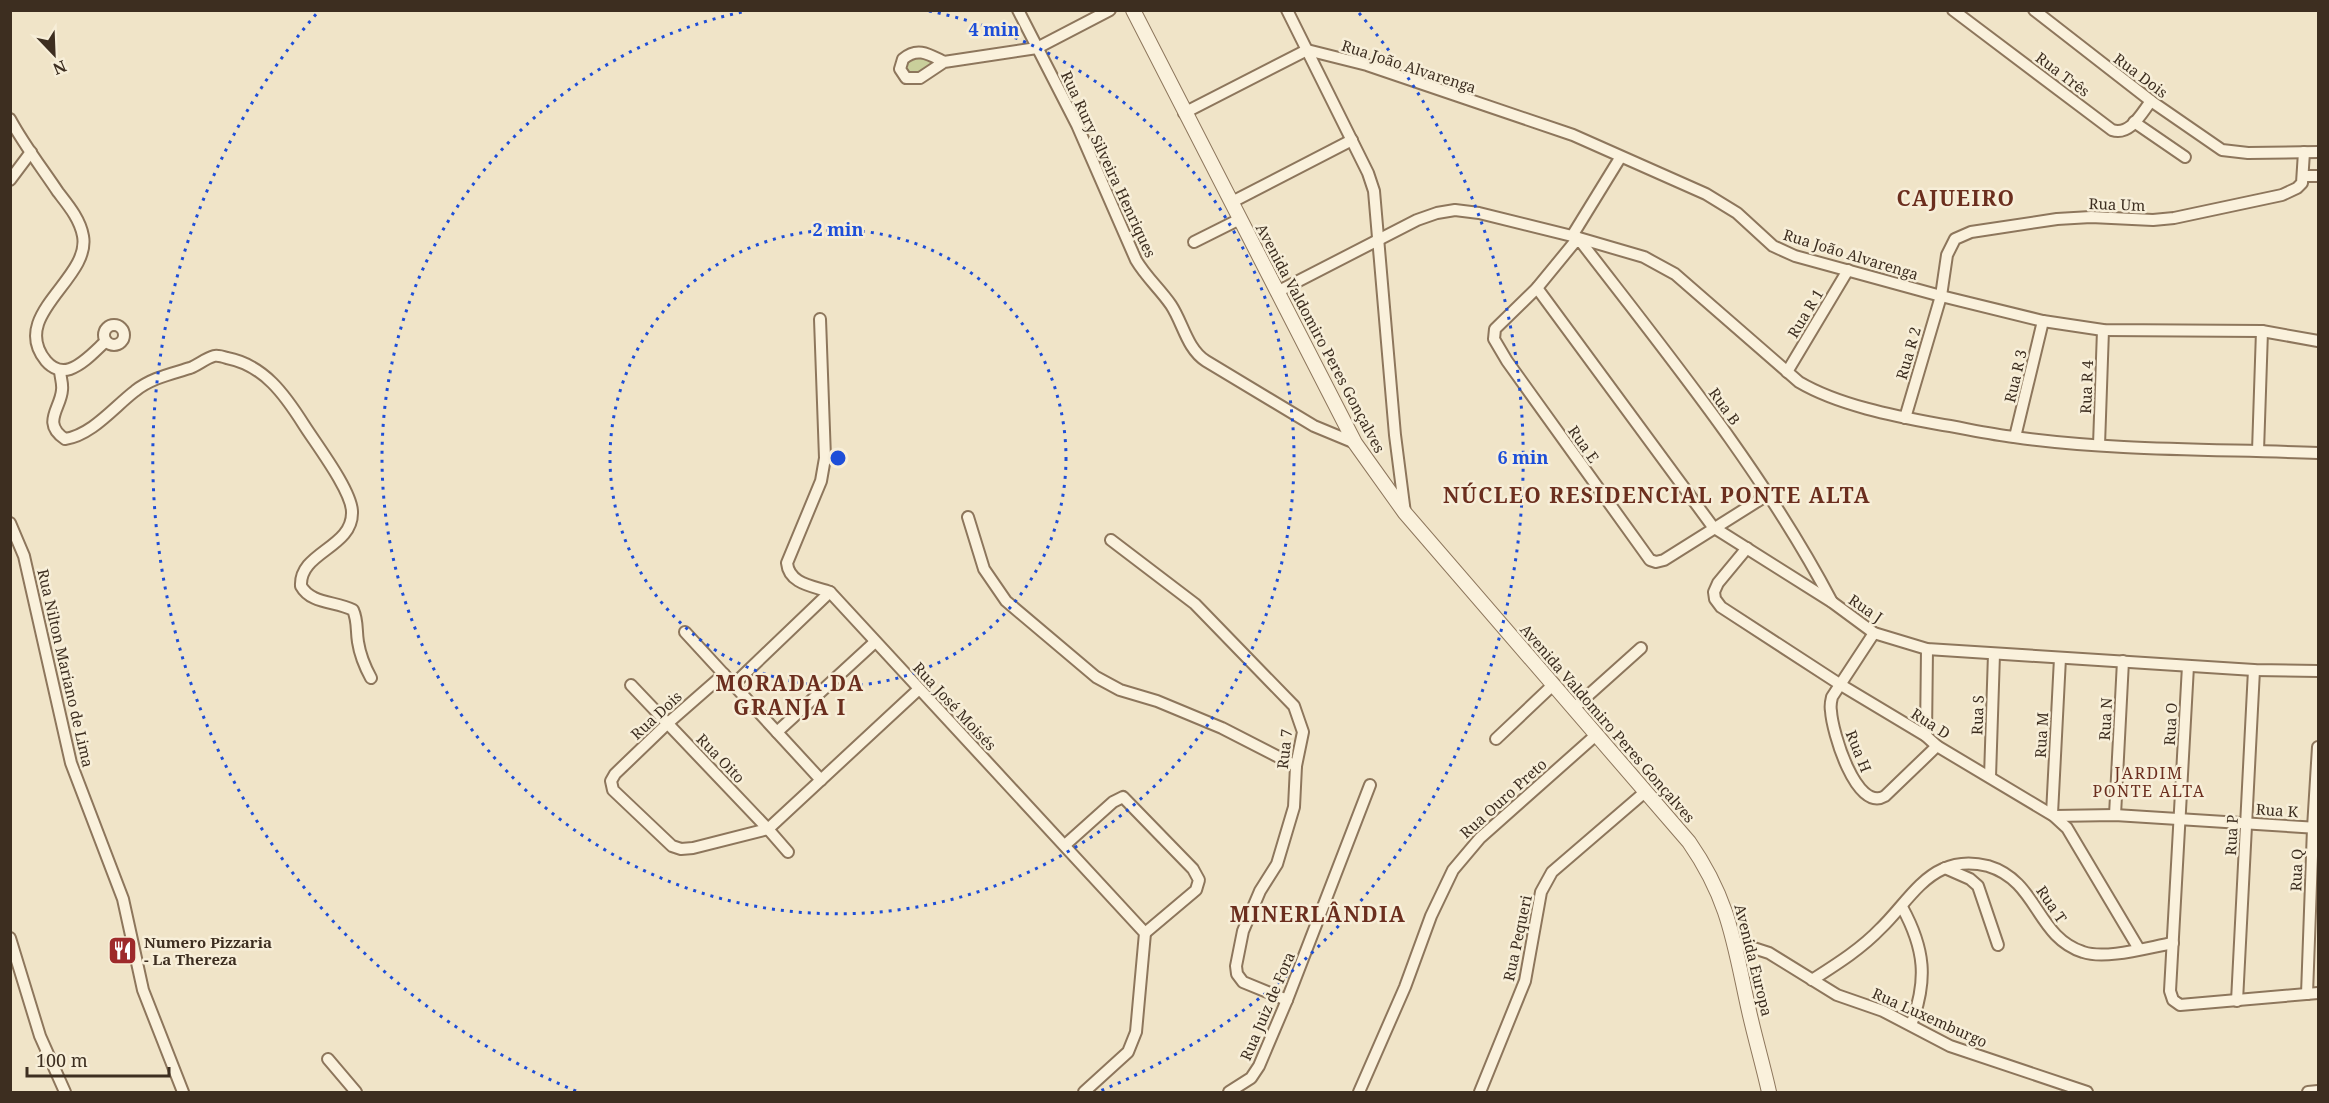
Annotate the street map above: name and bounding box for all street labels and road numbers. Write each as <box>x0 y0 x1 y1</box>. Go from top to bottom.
street label: Rua João Alvarenga <box>1339 35 1479 97</box>
street label: Rua Três <box>2032 47 2094 101</box>
street label: Rua Dois <box>2110 48 2172 102</box>
street label: Rua Rury Silveira Henriques <box>1057 67 1161 261</box>
street label: Rua Um <box>2088 193 2146 215</box>
street label: Avenida Valdomiro Peres Gonçalves <box>1252 220 1390 456</box>
street label: Rua João Alvarenga <box>1781 224 1921 284</box>
street label: Rua R 1 <box>1783 285 1827 341</box>
street label: Rua R 2 <box>1891 324 1925 382</box>
street label: Rua R 3 <box>1999 348 2031 404</box>
street label: Rua R 4 <box>2075 359 2097 414</box>
street label: Rua B <box>1705 383 1745 429</box>
street label: Rua E <box>1564 421 1604 467</box>
street label: Rua Nilton Mariano de Lima <box>33 567 99 769</box>
street label: Rua J <box>1845 589 1887 627</box>
street label: Avenida Valdomiro Peres Gonçalves <box>1516 619 1700 827</box>
street label: Rua José Moisés <box>909 658 1001 754</box>
street label: Rua Dois <box>626 686 686 744</box>
street label: Rua S <box>1966 695 1988 735</box>
street label: Rua N <box>2094 696 2116 741</box>
street label: Rua O <box>2159 702 2181 746</box>
street label: Rua D <box>1908 703 1954 743</box>
street label: Rua M <box>2030 712 2052 758</box>
street label: Rua H <box>1842 727 1876 775</box>
street label: Rua 7 <box>1272 728 1296 770</box>
street label: Rua Oito <box>692 729 750 787</box>
street label: Rua Ouro Preto <box>1455 754 1551 842</box>
street label: Rua K <box>2255 799 2299 821</box>
street label: Rua P <box>2220 814 2242 856</box>
street label: Rua Q <box>2285 848 2307 892</box>
street label: Rua T <box>2032 881 2072 927</box>
street label: Rua Pequeri <box>1498 893 1536 983</box>
street label: Avenida Europa <box>1730 902 1778 1018</box>
street label: Rua Juiz de Fora <box>1235 949 1299 1063</box>
street label: Rua Luxemburgo <box>1869 983 1991 1051</box>

